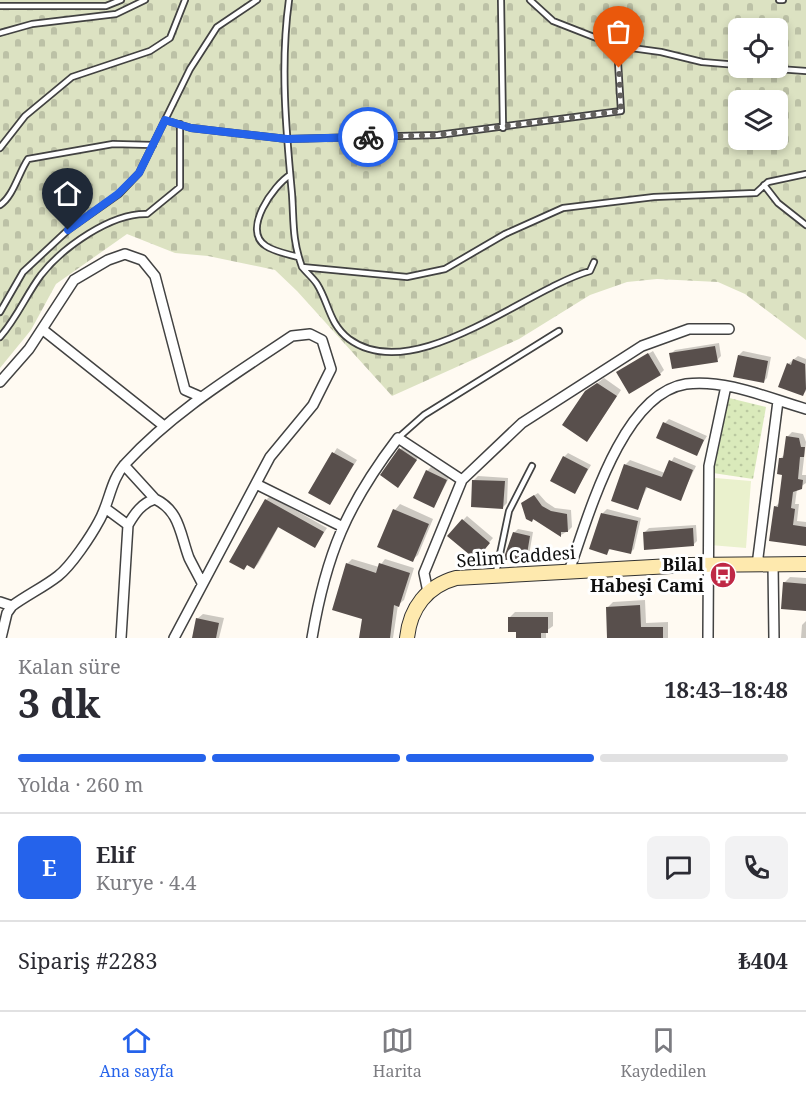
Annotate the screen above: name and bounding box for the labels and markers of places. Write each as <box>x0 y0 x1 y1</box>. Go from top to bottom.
pin <box>593 6 644 68</box>
pin <box>42 168 93 230</box>
place label: Bilal Habeşi Cami <box>590 552 705 597</box>
bus stop icon: Bilal Habeşi Cami <box>708 560 738 590</box>

